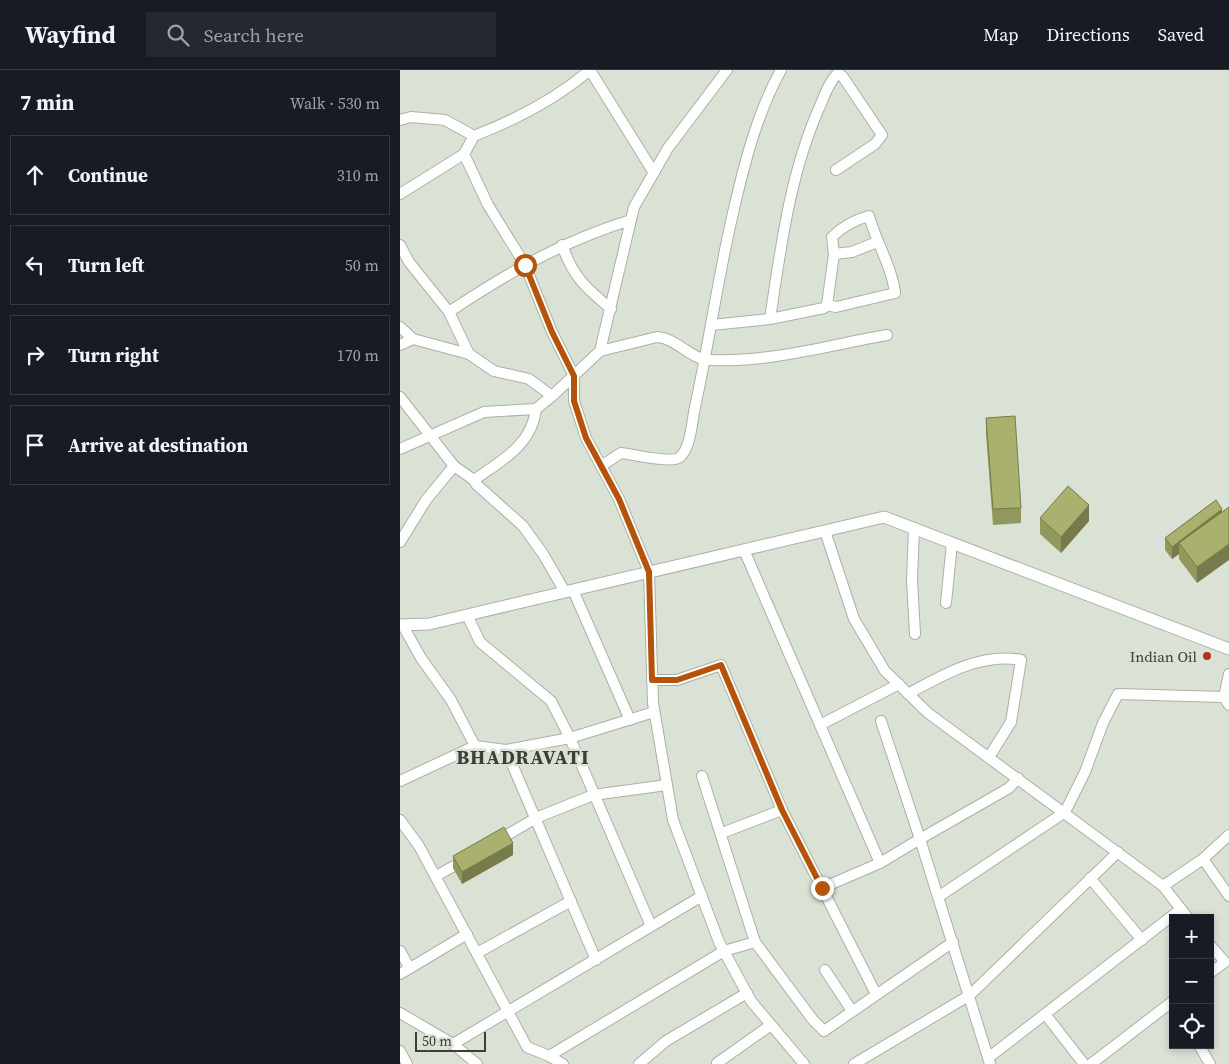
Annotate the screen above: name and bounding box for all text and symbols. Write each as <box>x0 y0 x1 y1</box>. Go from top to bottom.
search box <box>146 12 496 57</box>
text: Wayfind <box>25 18 116 51</box>
icon: search <box>164 21 192 49</box>
text: Search here <box>204 22 304 48</box>
text: Map <box>983 22 1019 47</box>
text: Directions <box>1047 22 1130 47</box>
text: Saved <box>1158 22 1204 47</box>
text: 7 min <box>20 88 75 117</box>
text: Walk · 530 m <box>290 92 380 114</box>
icon: ahead <box>21 161 49 189</box>
text: Continue <box>68 162 148 188</box>
text: 310 m <box>337 164 379 186</box>
icon: left <box>21 251 49 279</box>
text: Turn left <box>68 252 144 278</box>
text: 50 m <box>345 254 379 276</box>
route start <box>514 254 537 277</box>
icon: right <box>21 341 49 369</box>
text: Turn right <box>68 342 159 368</box>
text: 170 m <box>337 344 379 366</box>
icon: arrive <box>21 431 49 459</box>
text: Arrive at destination <box>68 432 248 458</box>
place label: Indian Oil <box>1130 646 1198 667</box>
marker: Indian Oil <box>1201 650 1213 662</box>
district label: BHADRAVATI <box>456 743 590 771</box>
route end <box>811 877 834 900</box>
map controls <box>1169 914 1214 1049</box>
button: + <box>1169 914 1214 959</box>
button: − <box>1169 959 1214 1004</box>
button: locate <box>1169 1004 1214 1049</box>
scale bar <box>415 1029 486 1052</box>
text: 50 m <box>422 1031 452 1051</box>

